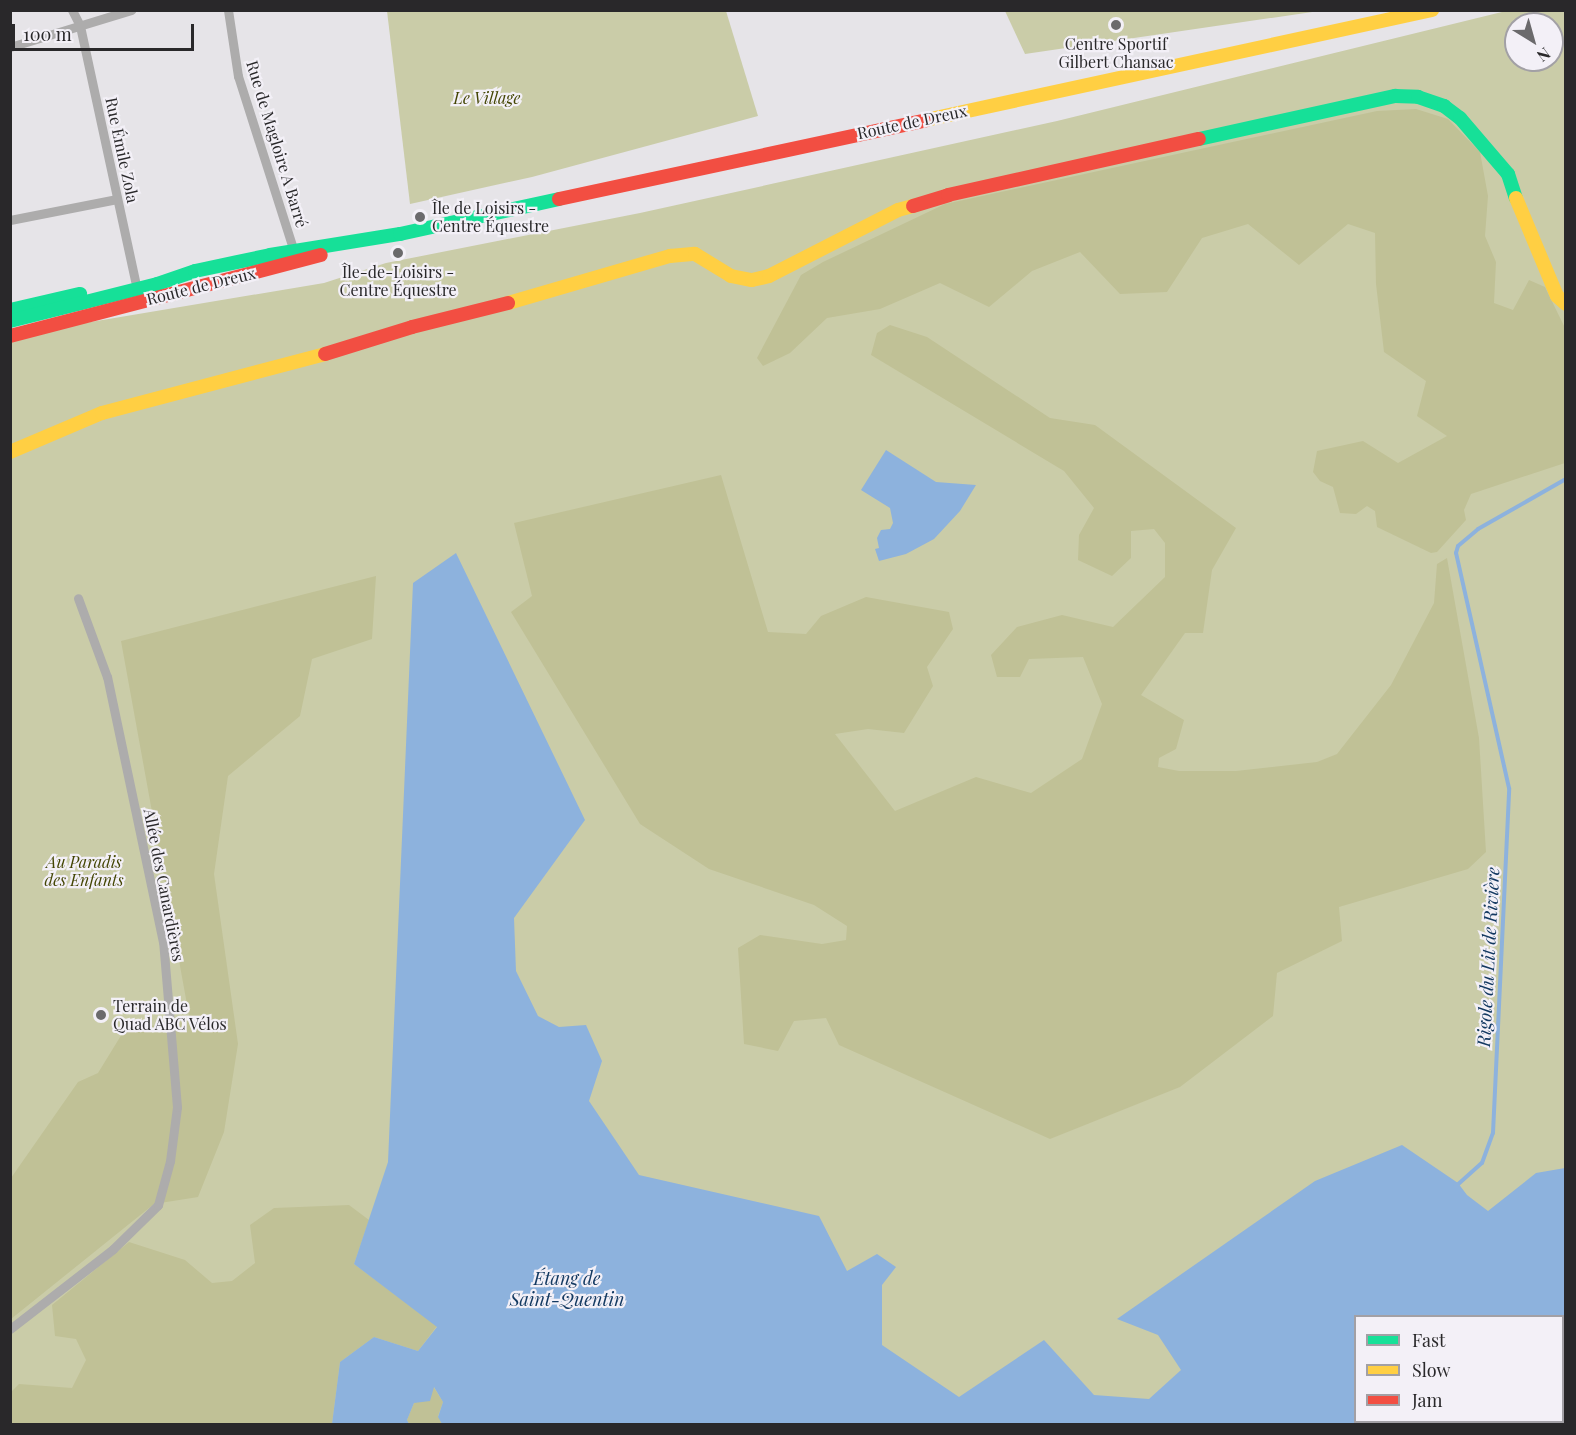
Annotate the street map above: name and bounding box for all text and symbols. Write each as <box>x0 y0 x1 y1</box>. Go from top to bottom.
scale bar <box>15 12 196 50</box>
north arrow <box>1504 12 1564 72</box>
marker: Centre Sportif Gilbert Chansac <box>1109 18 1123 32</box>
text: 100 m <box>23 22 72 46</box>
place label: Centre Sportif Gilbert Chansac <box>1058 34 1174 72</box>
text: N <box>1533 43 1555 67</box>
street label: Rue de Magloire A Barré <box>242 58 312 230</box>
park label: Le Village <box>454 88 520 108</box>
street label: Rue Émile Zola <box>101 95 143 205</box>
street label: Route de Dreux <box>855 101 969 143</box>
place label: Île de Loisirs - Centre Équestre <box>432 198 549 236</box>
marker: Île de Loisirs - Centre Équestre <box>413 210 427 224</box>
marker: Île-de-Loisirs - Centre Équestre <box>391 246 405 260</box>
place label: Île-de-Loisirs - Centre Équestre <box>339 262 457 300</box>
street label: Route de Dreux <box>145 263 257 309</box>
street label: Allée des Canardières <box>140 807 188 963</box>
park label: Au Paradis des Enfants <box>45 852 123 890</box>
water label: Rigole du Lit de Rivière <box>1473 867 1503 1047</box>
place label: Terrain de Quad ABC Vélos <box>113 996 228 1034</box>
marker: Terrain de Quad ABC Vélos <box>94 1008 108 1022</box>
water label: Étang de Saint-Quentin <box>510 1268 624 1310</box>
legend <box>1354 1315 1564 1423</box>
text: Fast <box>1412 1328 1445 1352</box>
text: Slow <box>1412 1358 1450 1382</box>
text: Jam <box>1412 1388 1442 1412</box>

